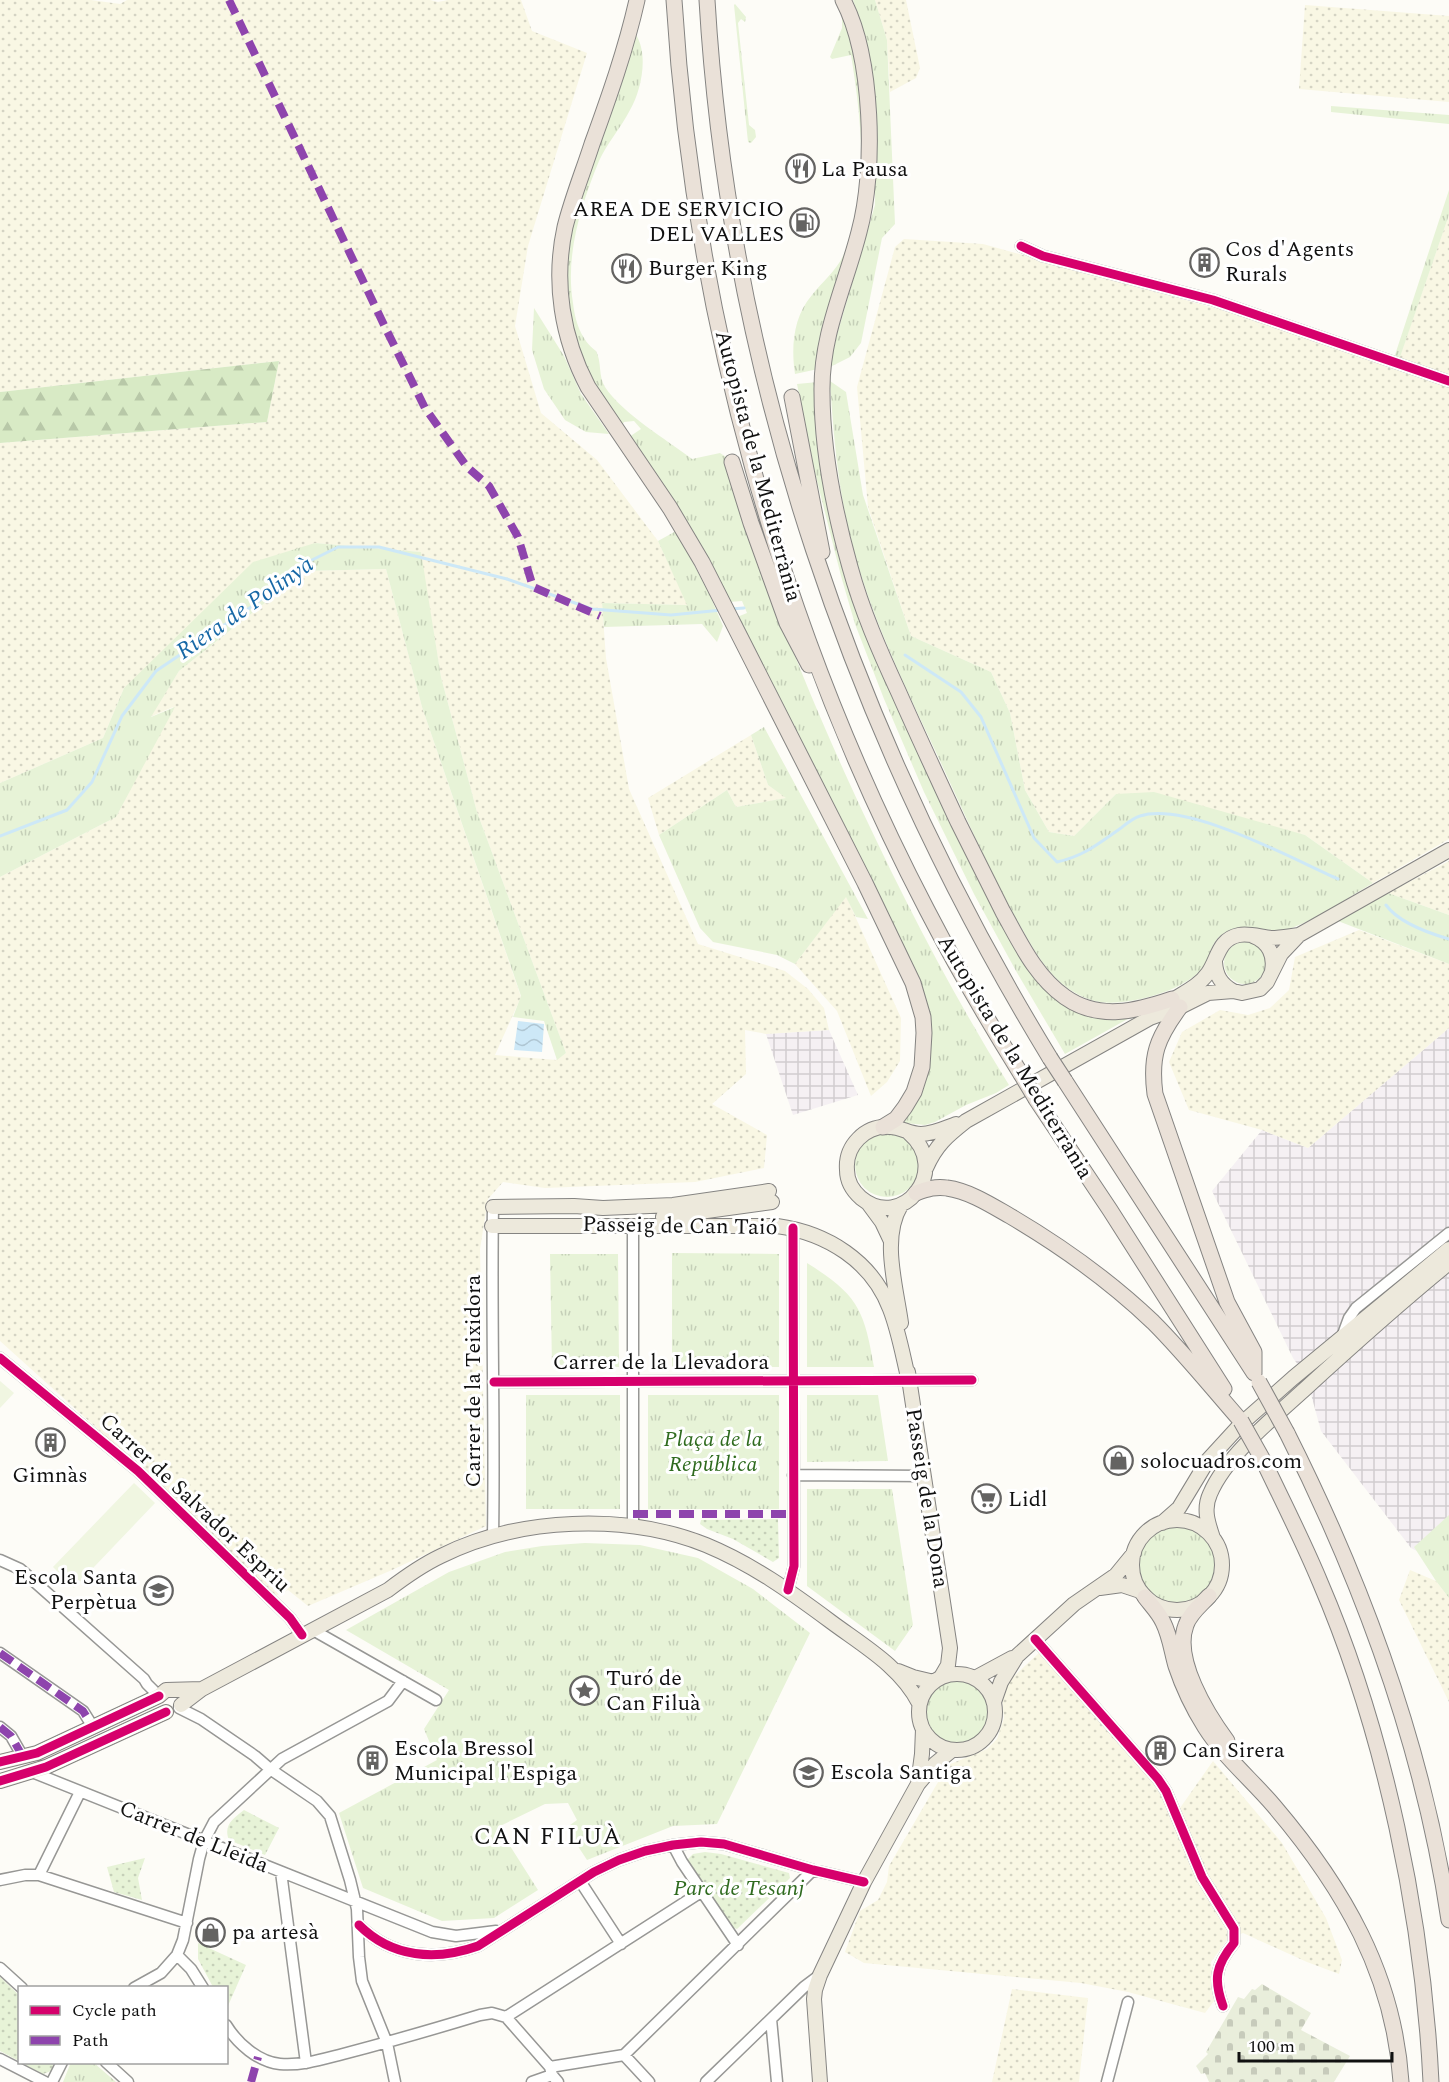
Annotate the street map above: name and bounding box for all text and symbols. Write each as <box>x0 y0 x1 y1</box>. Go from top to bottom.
restaurant icon: La Pausa <box>784 153 816 185</box>
place label: La Pausa <box>821 153 908 186</box>
place label: AREA DE SERVICIO DEL VALLES <box>573 193 784 251</box>
fuel station icon: AREA DE SERVICIO DEL VALLES <box>789 206 821 238</box>
place label: Cos d'Agents Rurals <box>1225 233 1354 291</box>
building icon: Cos d'Agents Rurals <box>1188 246 1220 278</box>
restaurant icon: Burger King <box>611 252 643 284</box>
place label: Burger King <box>648 252 767 285</box>
street label: Autopista de la Mediterrània <box>706 326 810 606</box>
water label: Riera de Polinyà <box>169 547 321 669</box>
street label: Autopista de la Mediterrània <box>929 928 1101 1186</box>
street label: Passeig de Can Taió <box>582 1208 778 1244</box>
street label: Carrer de la Teixidora <box>457 1274 490 1488</box>
street label: Carrer de la Llevadora <box>553 1346 769 1379</box>
street label: Carrer de Salvador Espriu <box>92 1405 298 1601</box>
street label: Passeig de la Dona <box>896 1406 958 1591</box>
park label: Plaça de la República <box>663 1423 763 1481</box>
building icon: Gimnàs <box>34 1427 66 1459</box>
shop icon: solocuadros.com <box>1103 1445 1135 1477</box>
place label: solocuadros.com <box>1140 1445 1302 1478</box>
place label: Gimnàs <box>12 1459 88 1492</box>
supermarket icon: Lidl <box>971 1483 1003 1515</box>
place label: Lidl <box>1008 1483 1048 1516</box>
place label: Escola Santa Perpètua <box>14 1561 137 1619</box>
school or university icon: Escola Santa Perpètua <box>142 1574 174 1606</box>
place label: Turó de Can Filuà <box>606 1662 701 1720</box>
place icon: Turó de Can Filuà <box>569 1675 601 1707</box>
place label: Escola Bressol Municipal l'Espiga <box>394 1732 578 1790</box>
building icon: Can Sirera <box>1145 1734 1177 1766</box>
place label: Can Sirera <box>1182 1734 1285 1767</box>
building icon: Escola Bressol Municipal l'Espiga <box>357 1745 389 1777</box>
school or university icon: Escola Santiga <box>793 1756 825 1788</box>
place label: Escola Santiga <box>830 1756 972 1789</box>
street label: Carrer de Lleida <box>114 1792 274 1882</box>
district label: CAN FILUÀ <box>474 1819 622 1855</box>
park label: Parc de Tesanj <box>673 1872 805 1905</box>
shop icon: pa artesà <box>195 1916 227 1948</box>
place label: pa artesà <box>232 1916 319 1949</box>
legend <box>18 1986 228 2064</box>
text: Cycle path <box>72 1997 157 2024</box>
scale bar <box>1239 2025 1392 2063</box>
text: Path <box>72 2027 109 2054</box>
text: 100 m <box>1248 2033 1295 2060</box>

